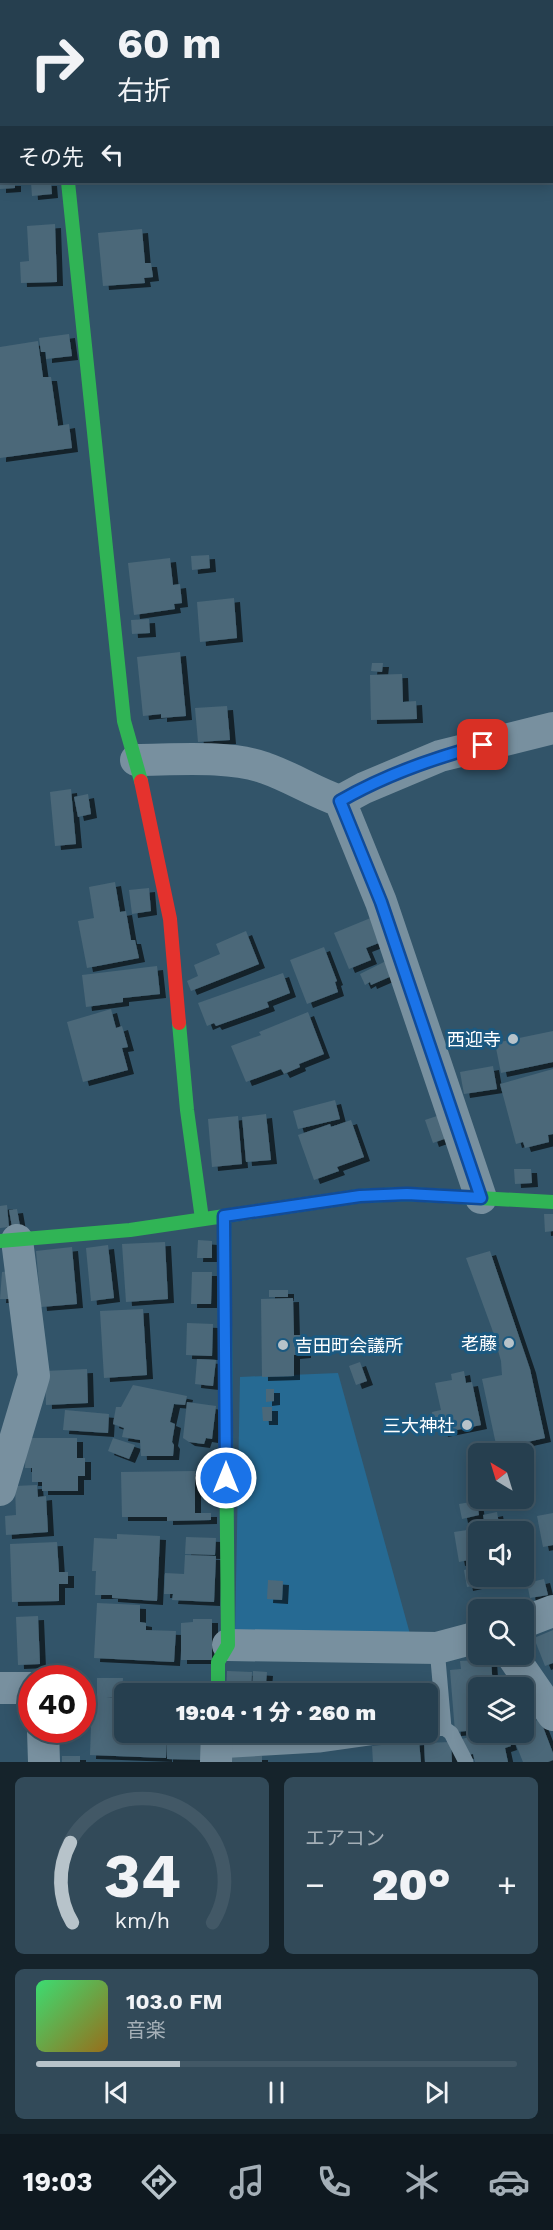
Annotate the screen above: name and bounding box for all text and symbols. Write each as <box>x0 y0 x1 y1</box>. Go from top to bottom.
text: 60 m <box>117 19 221 68</box>
icon: right <box>18 24 96 102</box>
text: 右折 <box>117 75 171 107</box>
icon: left <box>96 138 129 171</box>
text: その先 <box>18 145 84 170</box>
pin <box>457 719 508 770</box>
icon: arrive <box>466 728 499 761</box>
place label: 西迎寺 <box>447 1029 501 1050</box>
marker: 西迎寺 <box>506 1032 520 1046</box>
place label: 老藤 <box>461 1333 497 1354</box>
place label: 吉田町会議所 <box>295 1335 403 1356</box>
marker: 老藤 <box>502 1336 516 1350</box>
marker: 吉田町会議所 <box>276 1338 290 1352</box>
place label: 三大神社 <box>383 1415 455 1436</box>
marker: 三大神社 <box>460 1418 474 1432</box>
north arrow <box>468 1443 534 1509</box>
map controls <box>468 1443 534 1743</box>
position arrow <box>194 1446 258 1510</box>
button: sound <box>468 1521 534 1587</box>
button: search <box>468 1599 534 1665</box>
speed limit sign: 40 <box>18 1665 96 1743</box>
button: layers <box>468 1677 534 1743</box>
text: 19:04 · 1 分 · 260 m <box>176 1700 376 1725</box>
text: エアコン <box>305 1826 385 1850</box>
text: 34 <box>103 1839 181 1912</box>
text: 20° <box>371 1858 451 1911</box>
text: − <box>305 1865 325 1904</box>
text: + <box>497 1865 517 1904</box>
text: km/h <box>114 1908 170 1933</box>
text: 103.0 FM <box>126 1989 223 2014</box>
text: 音楽 <box>126 2018 166 2042</box>
icon: previous <box>100 2076 133 2109</box>
icon: pause <box>260 2076 293 2109</box>
icon: next <box>420 2076 453 2109</box>
icon: directions <box>138 2161 180 2203</box>
icon: music <box>226 2161 268 2203</box>
icon: phone <box>313 2161 355 2203</box>
icon: climate <box>401 2161 443 2203</box>
icon: car <box>488 2161 530 2203</box>
text: 19:03 <box>23 2166 92 2198</box>

